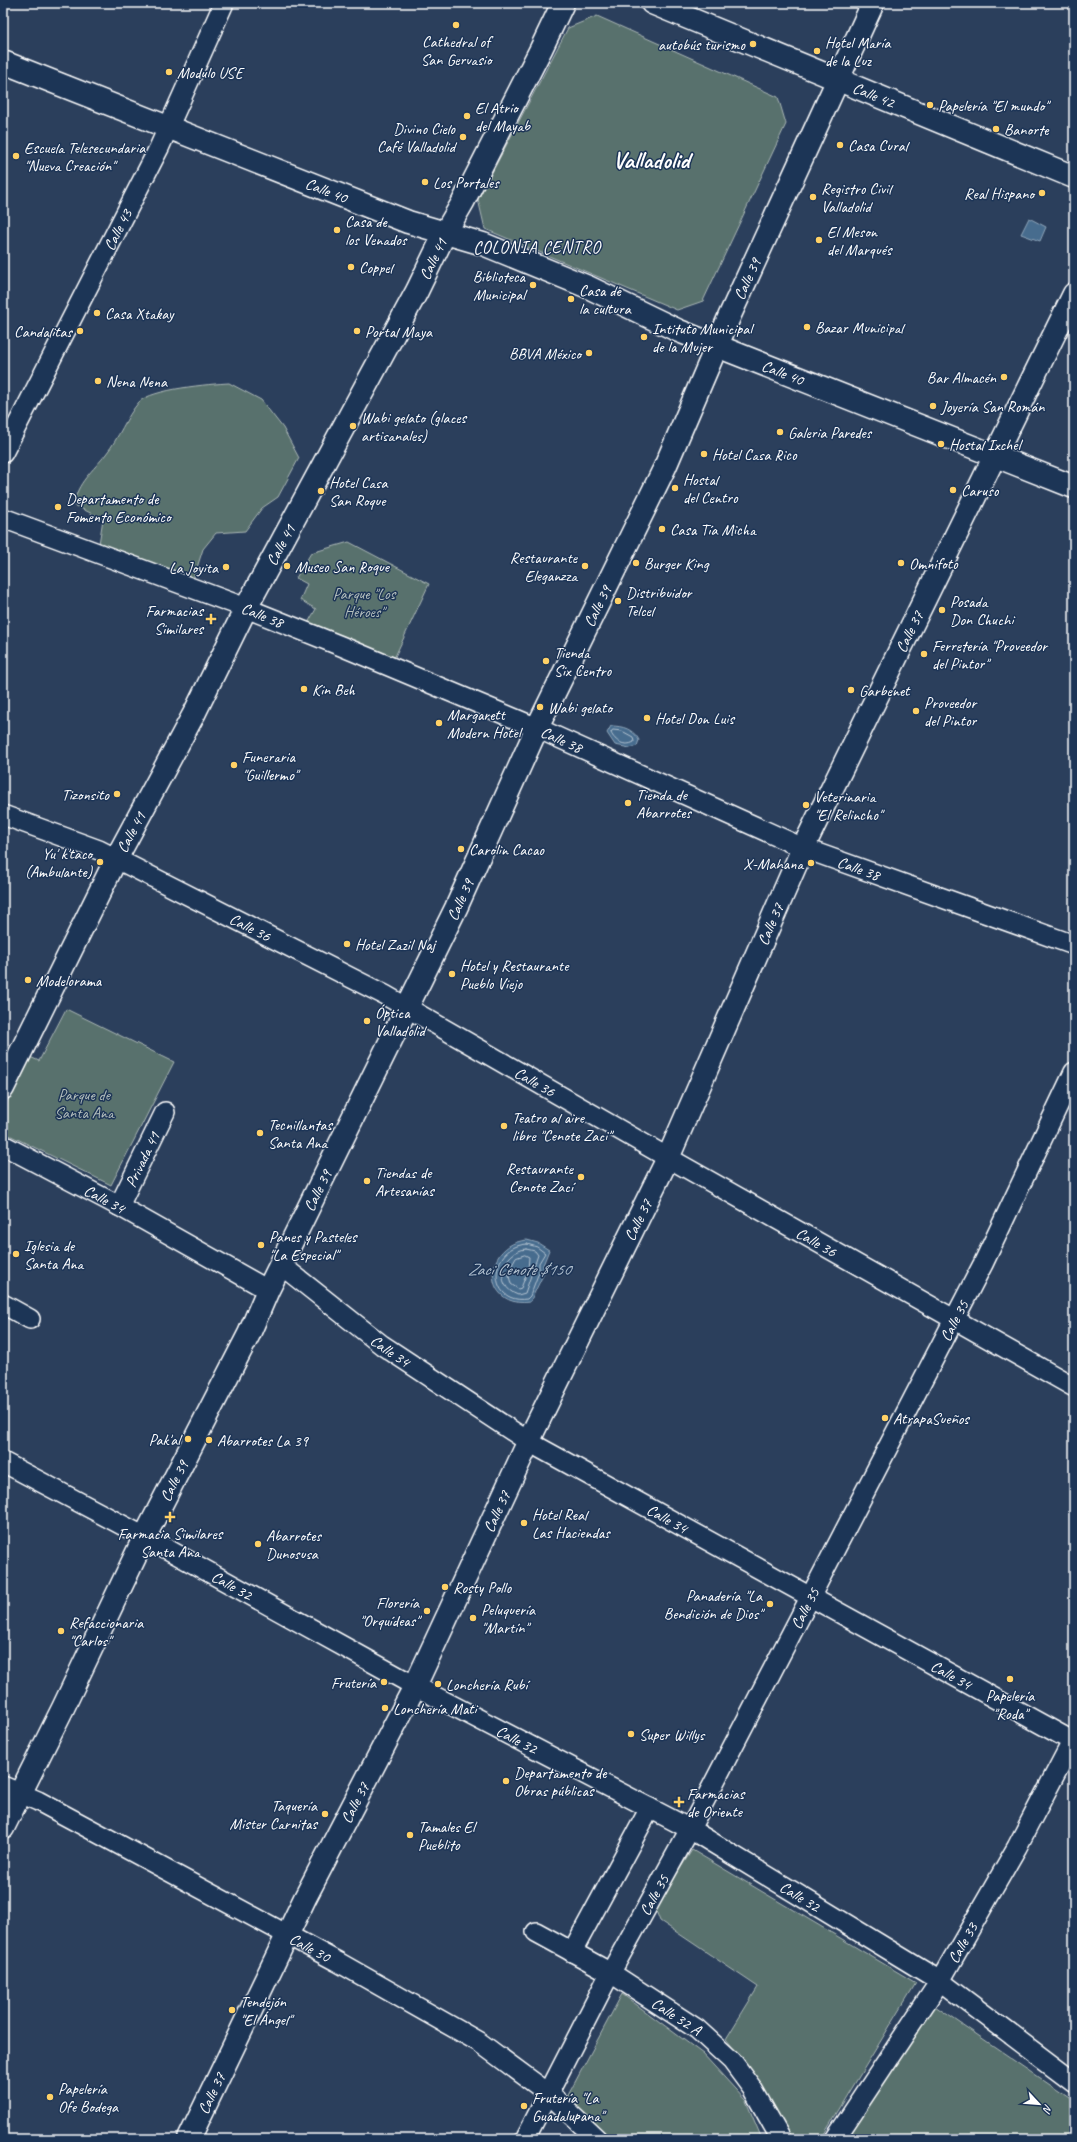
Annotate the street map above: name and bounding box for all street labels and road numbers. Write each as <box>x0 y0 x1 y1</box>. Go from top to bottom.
street label: Calle 42 <box>850 78 899 114</box>
street label: Calle 40 <box>302 174 352 209</box>
street label: Calle 43 <box>99 204 138 254</box>
street label: Calle 41 <box>415 235 452 283</box>
street label: Calle 39 <box>729 253 766 303</box>
street label: Calle 40 <box>759 356 808 391</box>
street label: Calle 41 <box>262 521 301 569</box>
street label: Calle 39 <box>579 581 617 630</box>
street label: Calle 38 <box>239 598 288 634</box>
street label: Calle 37 <box>891 607 929 656</box>
street label: Calle 38 <box>537 722 587 759</box>
street label: Calle 41 <box>112 808 151 856</box>
street label: Calle 38 <box>835 852 884 886</box>
street label: Calle 39 <box>442 874 480 924</box>
street label: Calle 37 <box>753 900 789 948</box>
street label: Calle 36 <box>226 909 275 947</box>
street label: Calle 36 <box>511 1063 559 1102</box>
street label: Privada 41 <box>121 1128 165 1191</box>
street label: Calle 39 <box>299 1165 337 1215</box>
street label: Calle 34 <box>80 1180 130 1219</box>
street label: Calle 37 <box>620 1196 657 1244</box>
street label: Calle 36 <box>792 1223 841 1262</box>
street label: Calle 35 <box>936 1296 974 1345</box>
street label: Calle 34 <box>366 1331 415 1373</box>
street label: Calle 39 <box>156 1456 194 1505</box>
street label: Calle 37 <box>479 1487 516 1536</box>
street label: Calle 34 <box>643 1500 692 1539</box>
street label: Calle 32 <box>208 1567 257 1606</box>
street label: Calle 35 <box>787 1584 825 1633</box>
street label: Calle 34 <box>927 1656 976 1695</box>
street label: Calle 32 <box>493 1721 542 1760</box>
street label: Calle 37 <box>337 1778 375 1827</box>
street label: Calle 35 <box>635 1871 674 1919</box>
street label: Calle 32 <box>776 1877 825 1918</box>
street label: Calle 33 <box>943 1918 983 1967</box>
street label: Calle 30 <box>286 1929 335 1968</box>
street label: Calle 32 A <box>648 1993 706 2041</box>
street label: Calle 37 <box>194 2069 231 2117</box>

